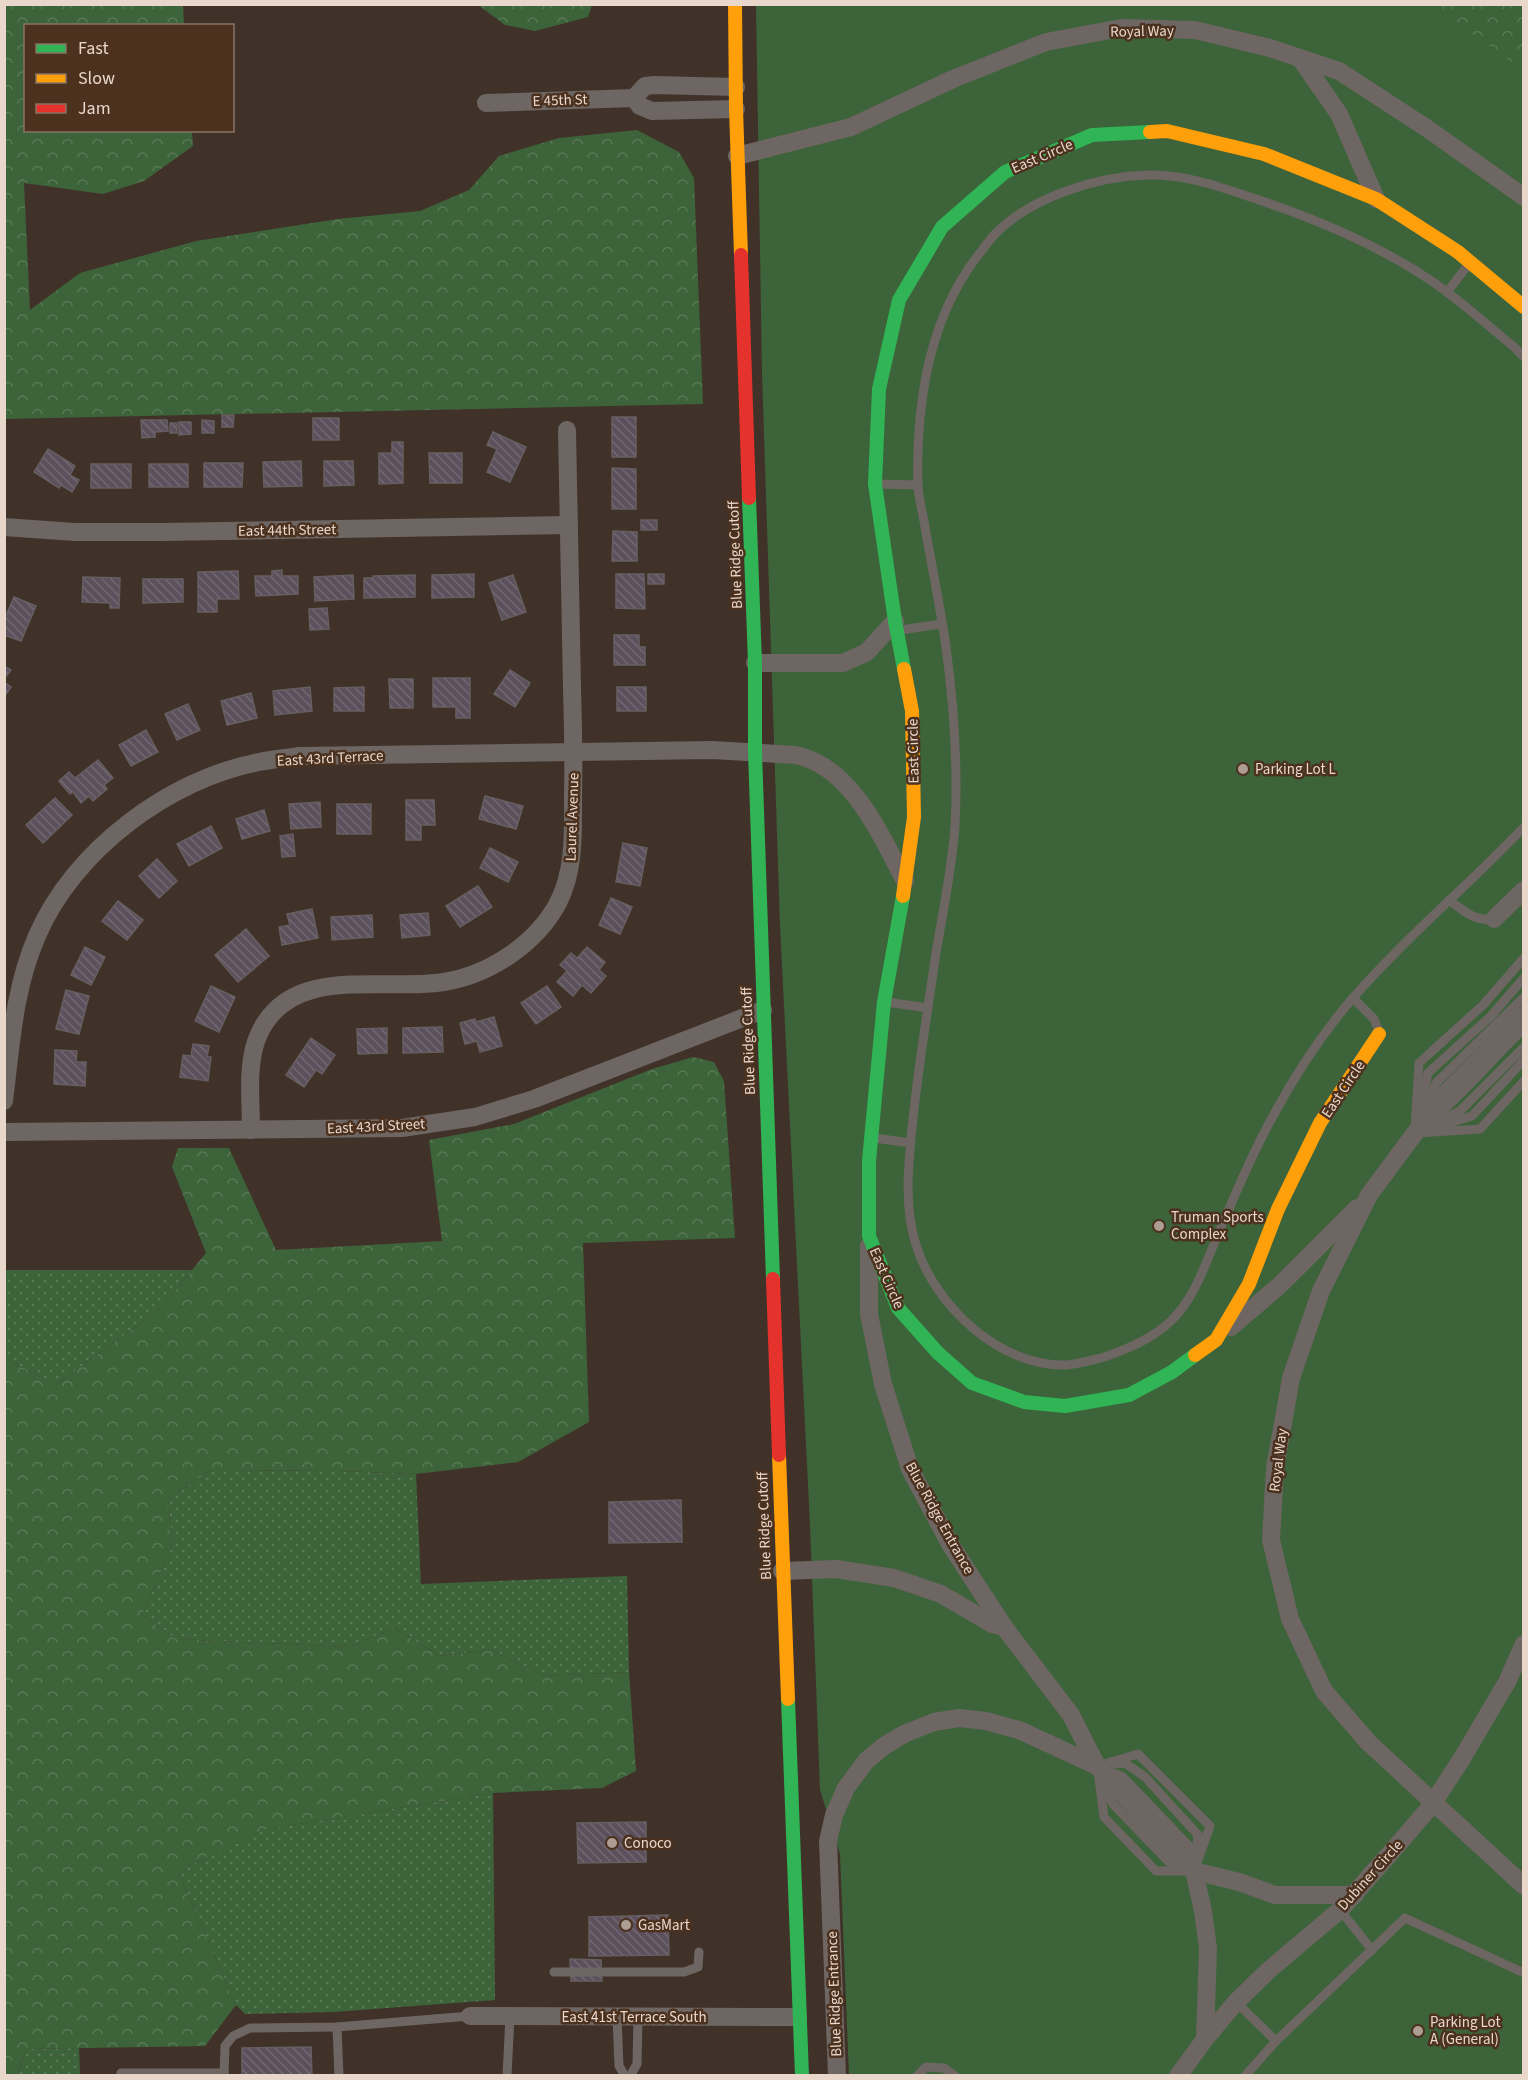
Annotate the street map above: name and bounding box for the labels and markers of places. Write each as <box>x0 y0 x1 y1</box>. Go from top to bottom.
place label: Parking Lot L <box>1255 759 1336 780</box>
marker: Parking Lot L <box>1236 762 1250 776</box>
place label: Truman Sports Complex <box>1171 1207 1264 1245</box>
marker: Truman Sports Complex <box>1152 1219 1166 1233</box>
place label: Conoco <box>624 1833 672 1854</box>
marker: Conoco <box>605 1836 619 1850</box>
place label: GasMart <box>638 1915 690 1936</box>
marker: GasMart <box>619 1918 633 1932</box>
place label: Parking Lot A (General) <box>1430 2012 1501 2050</box>
marker: Parking Lot A (General) <box>1411 2024 1425 2038</box>

